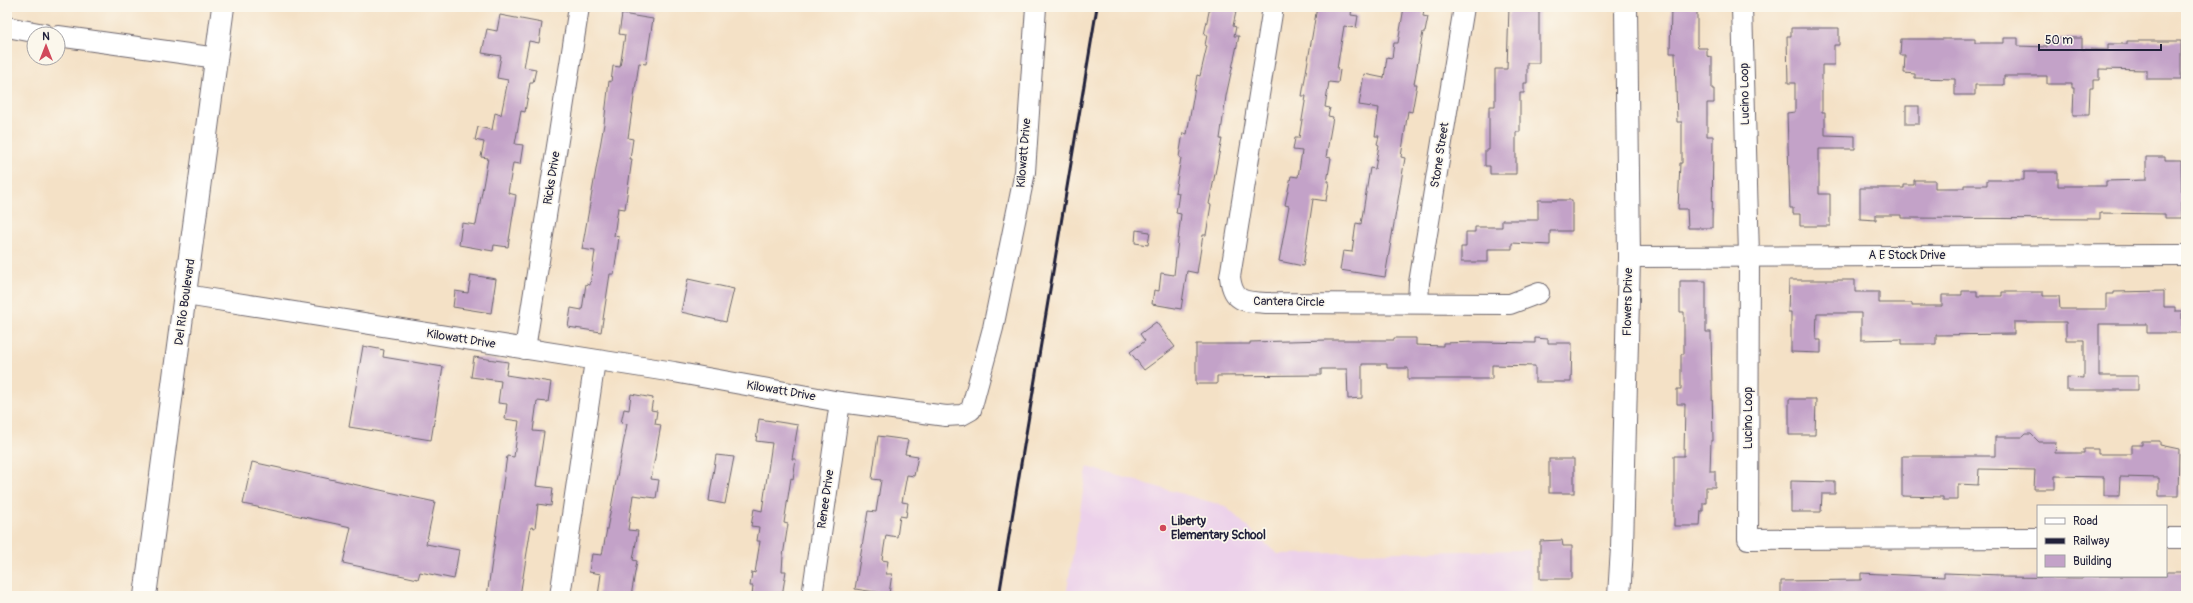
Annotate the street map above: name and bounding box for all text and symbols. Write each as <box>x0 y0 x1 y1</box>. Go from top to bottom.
north arrow <box>26 26 66 66</box>
scale bar <box>2039 26 2161 52</box>
text: N <box>42 30 50 43</box>
text: 50 m <box>2045 33 2073 48</box>
street label: Lucino Loop <box>1737 62 1753 125</box>
street label: Kilowatt Drive <box>1013 118 1035 188</box>
street label: Stone Street <box>1427 121 1453 189</box>
street label: Ricks Drive <box>540 150 564 206</box>
street label: A E Stock Drive <box>1869 248 1945 263</box>
street label: Del Río Boulevard <box>172 258 199 346</box>
street label: Flowers Drive <box>1620 268 1636 336</box>
street label: Cantera Circle <box>1253 294 1325 310</box>
street label: Kilowatt Drive <box>425 326 497 352</box>
street label: Kilowatt Drive <box>745 378 817 404</box>
street label: Lucino Loop <box>1741 386 1756 449</box>
street label: Renee Drive <box>814 468 838 529</box>
legend <box>2037 505 2167 577</box>
place label: Liberty Elementary School <box>1171 514 1266 543</box>
text: Road <box>2073 514 2098 529</box>
marker: Liberty Elementary School <box>1158 523 1168 533</box>
text: Railway <box>2073 534 2109 549</box>
text: Building <box>2073 554 2112 569</box>

